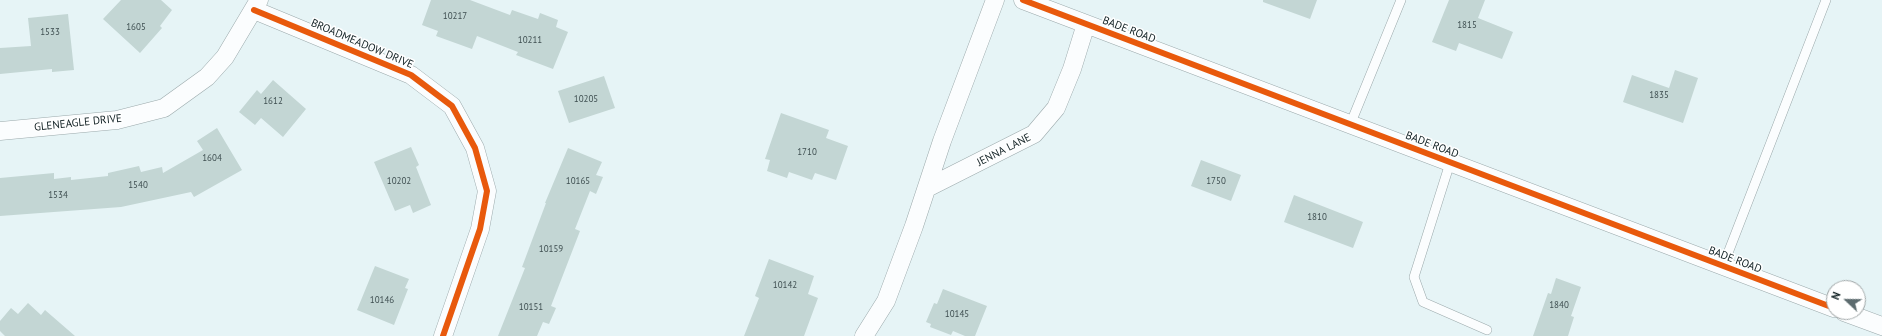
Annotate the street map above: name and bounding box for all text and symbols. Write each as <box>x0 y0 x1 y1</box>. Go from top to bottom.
house number: 10217 <box>443 11 467 21</box>
street label: BADE ROAD <box>1101 14 1157 46</box>
street label: BROADMEADOW DRIVE <box>309 16 415 72</box>
house number: 1815 <box>1457 20 1477 30</box>
house number: 1605 <box>126 22 146 32</box>
house number: 1533 <box>40 27 60 37</box>
house number: 10211 <box>518 35 542 45</box>
house number: 1835 <box>1649 90 1669 100</box>
house number: 10205 <box>574 94 598 104</box>
house number: 1612 <box>263 96 283 106</box>
street label: GLENEAGLE DRIVE <box>33 112 123 134</box>
street label: BADE ROAD <box>1404 129 1460 161</box>
street label: JENNA LANE <box>975 131 1033 169</box>
house number: 1710 <box>797 147 817 157</box>
house number: 1604 <box>202 153 222 163</box>
house number: 10202 <box>387 176 411 186</box>
house number: 10165 <box>566 176 590 186</box>
house number: 1750 <box>1206 176 1226 186</box>
house number: 1540 <box>128 180 148 190</box>
house number: 1534 <box>48 190 68 200</box>
house number: 1810 <box>1307 212 1327 222</box>
house number: 10159 <box>539 244 563 254</box>
street label: BADE ROAD <box>1707 244 1763 276</box>
house number: 10142 <box>773 280 797 290</box>
north arrow <box>1826 280 1866 320</box>
text: N <box>1828 290 1844 302</box>
house number: 10146 <box>370 295 394 305</box>
house number: 1840 <box>1549 300 1569 310</box>
house number: 10151 <box>519 302 543 312</box>
house number: 10145 <box>945 309 969 319</box>

